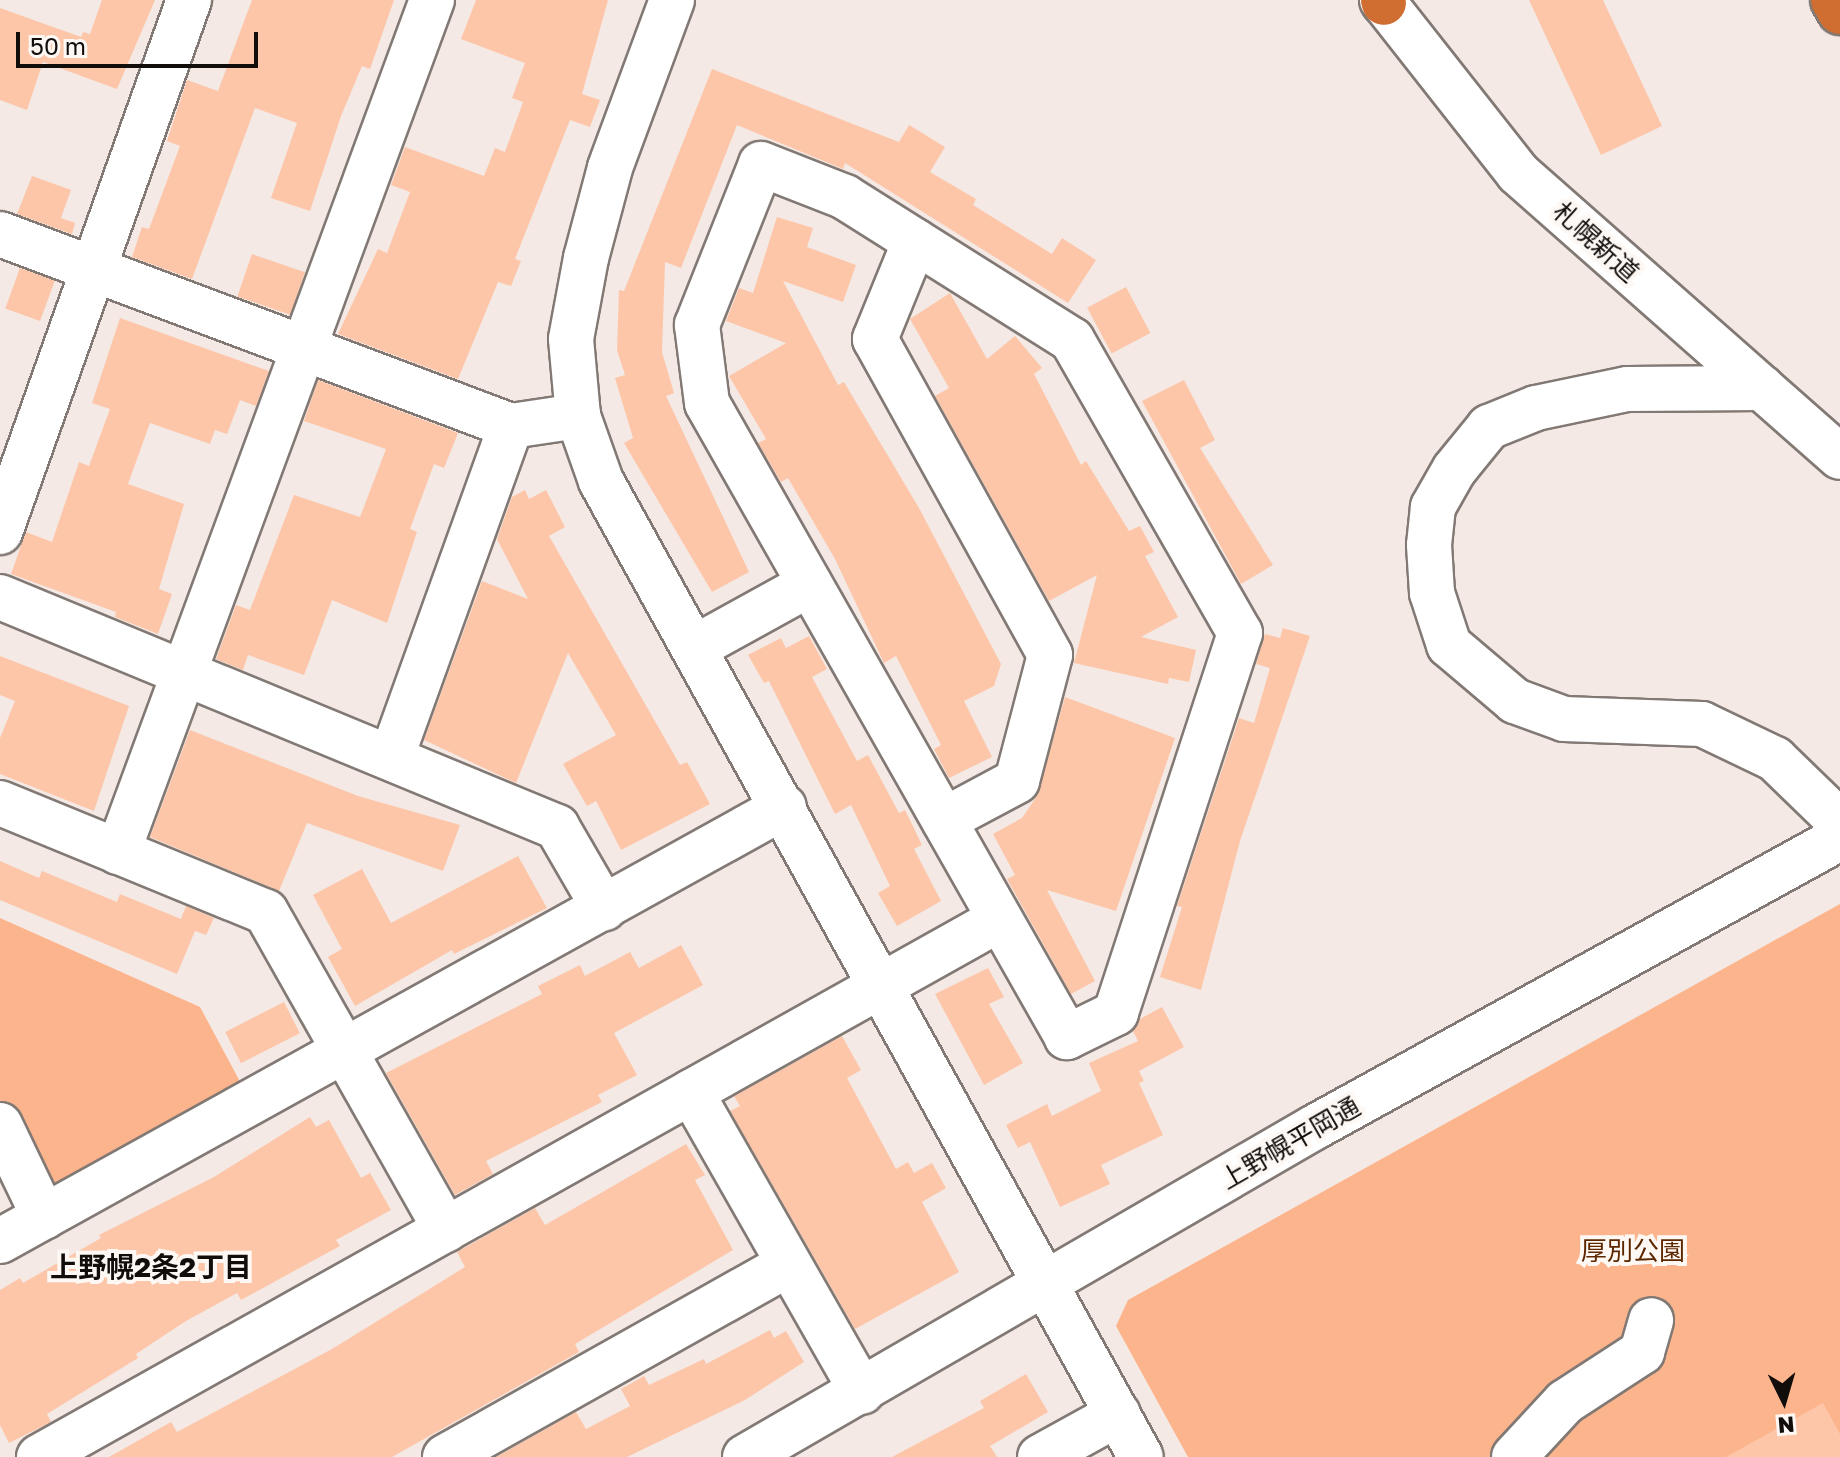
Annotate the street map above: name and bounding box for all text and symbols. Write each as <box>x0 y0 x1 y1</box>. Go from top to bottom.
scale bar <box>20 16 262 66</box>
text: 50 m <box>30 31 86 60</box>
street label: 札幌新道 <box>1547 196 1645 288</box>
street label: 上野幌平岡通 <box>1215 1090 1365 1196</box>
park label: 厚別公園 <box>1581 1235 1685 1267</box>
district label: 上野幌2条2丁目 <box>50 1250 252 1284</box>
north arrow <box>1744 1361 1824 1441</box>
text: N <box>1777 1411 1796 1440</box>

